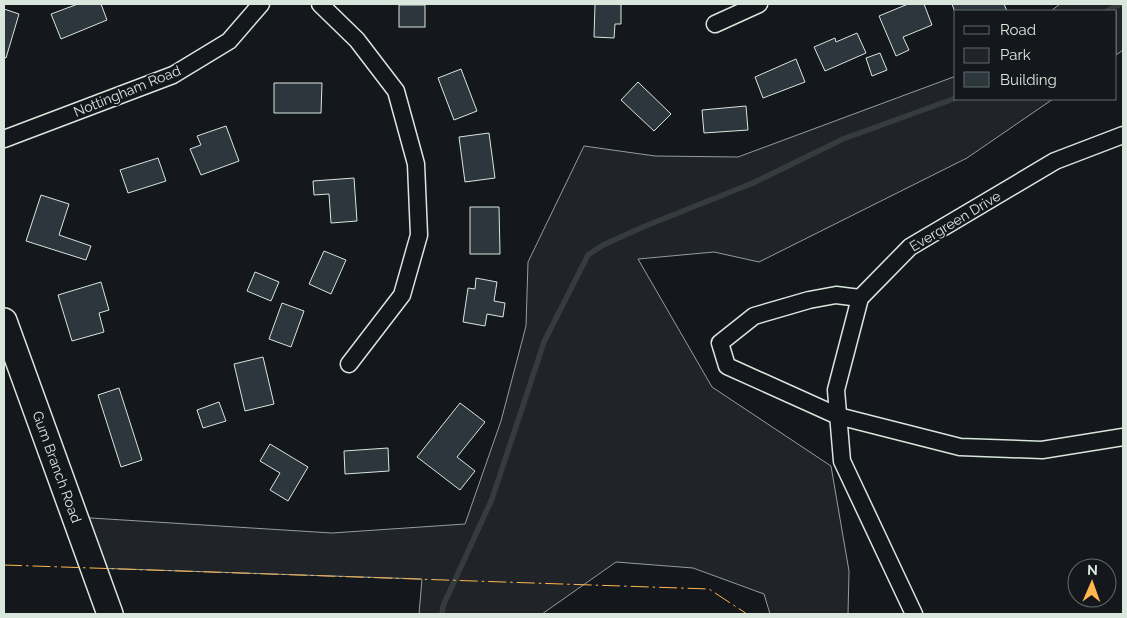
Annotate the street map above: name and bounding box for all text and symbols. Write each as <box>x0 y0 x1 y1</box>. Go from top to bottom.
legend <box>954 10 1117 100</box>
text: Road <box>1000 21 1036 39</box>
text: Park <box>1000 46 1031 64</box>
street label: Nottingham Road <box>71 62 183 120</box>
text: Building <box>1000 71 1057 89</box>
street label: Evergreen Drive <box>907 188 1003 254</box>
street label: Gum Branch Road <box>29 409 85 525</box>
north arrow <box>1067 558 1117 608</box>
text: N <box>1087 562 1098 578</box>

